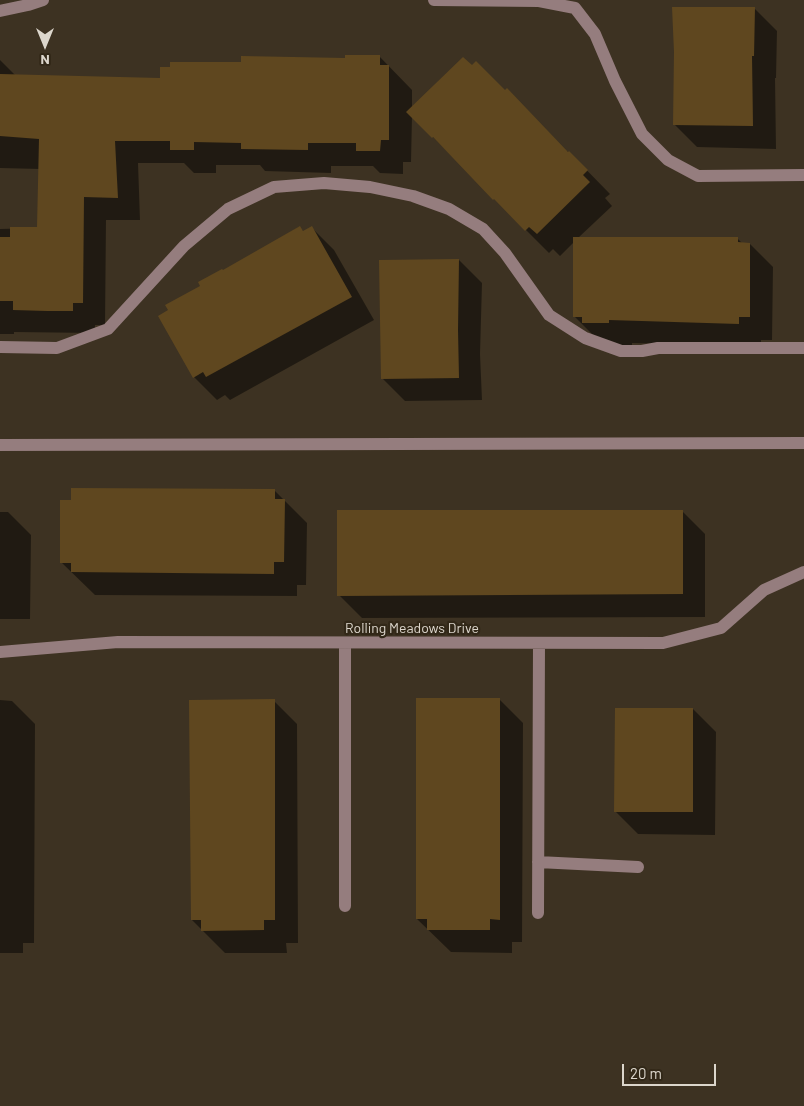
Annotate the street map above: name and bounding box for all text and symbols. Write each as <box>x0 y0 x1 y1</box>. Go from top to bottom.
north arrow <box>20 20 70 70</box>
text: N <box>40 52 50 69</box>
street label: Rolling Meadows Drive <box>345 620 479 636</box>
scale bar <box>624 1054 718 1086</box>
text: 20 m <box>630 1064 662 1082</box>

